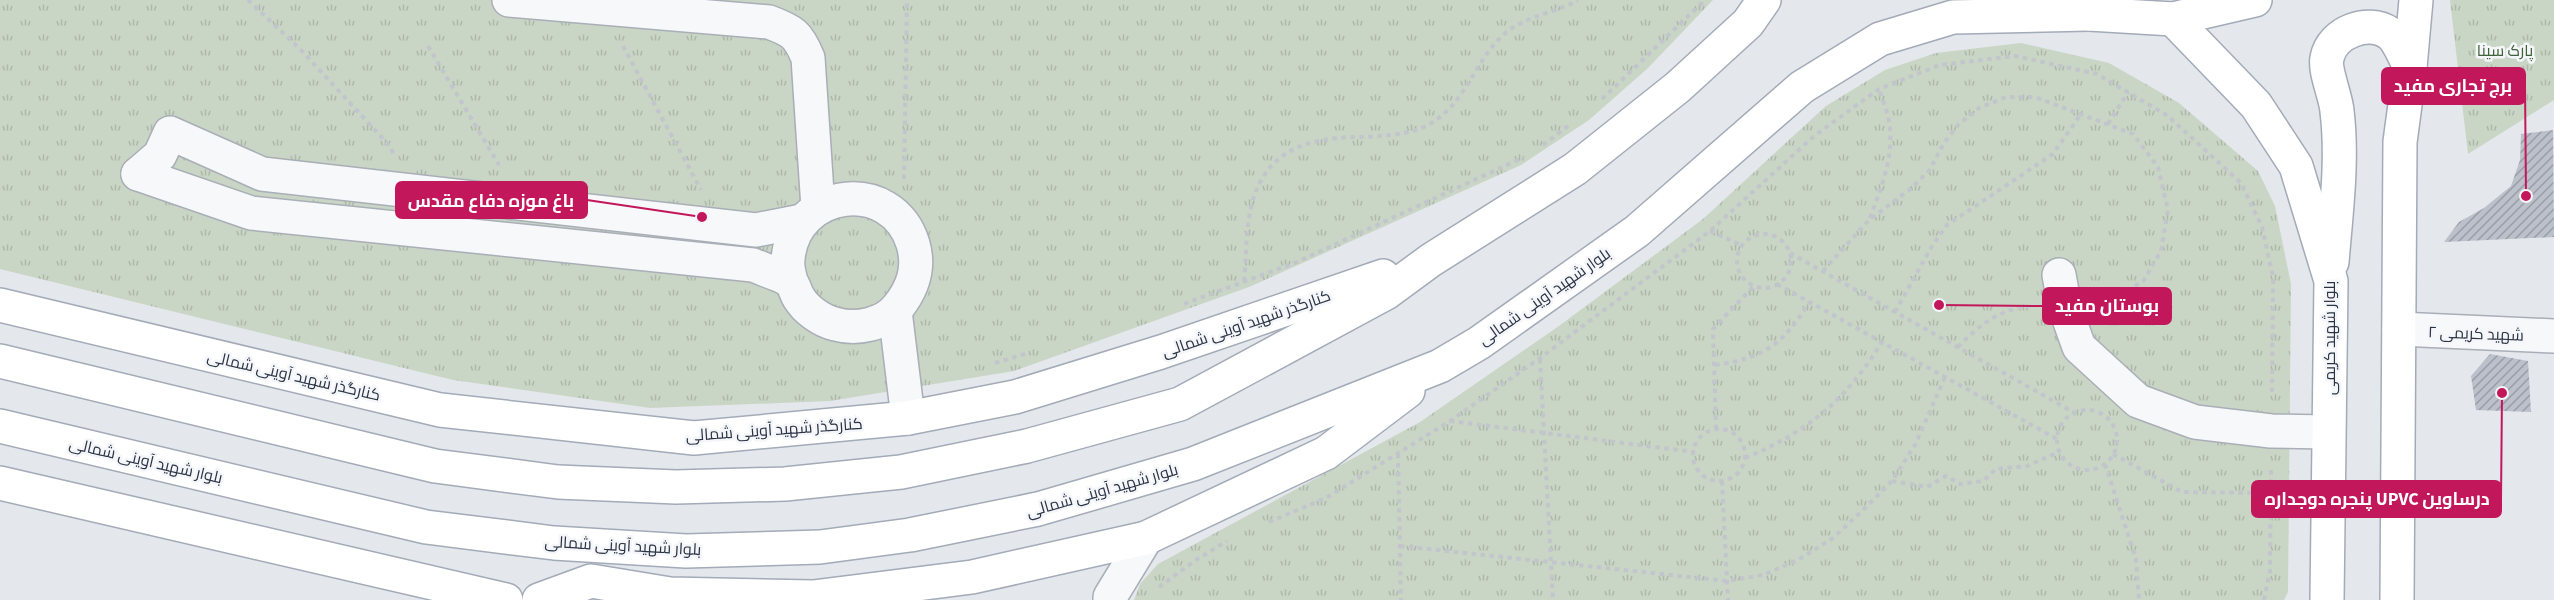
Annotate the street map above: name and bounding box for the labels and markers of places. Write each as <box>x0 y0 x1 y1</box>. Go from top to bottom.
callout: برج تجاری مفید <box>2382 68 2525 104</box>
callout: باغ موزه دفاع مقدس <box>396 182 587 218</box>
callout: بوستان مفید <box>2043 288 2171 324</box>
callout: پنجره دوجداره UPVC درساوین <box>2252 481 2501 517</box>

